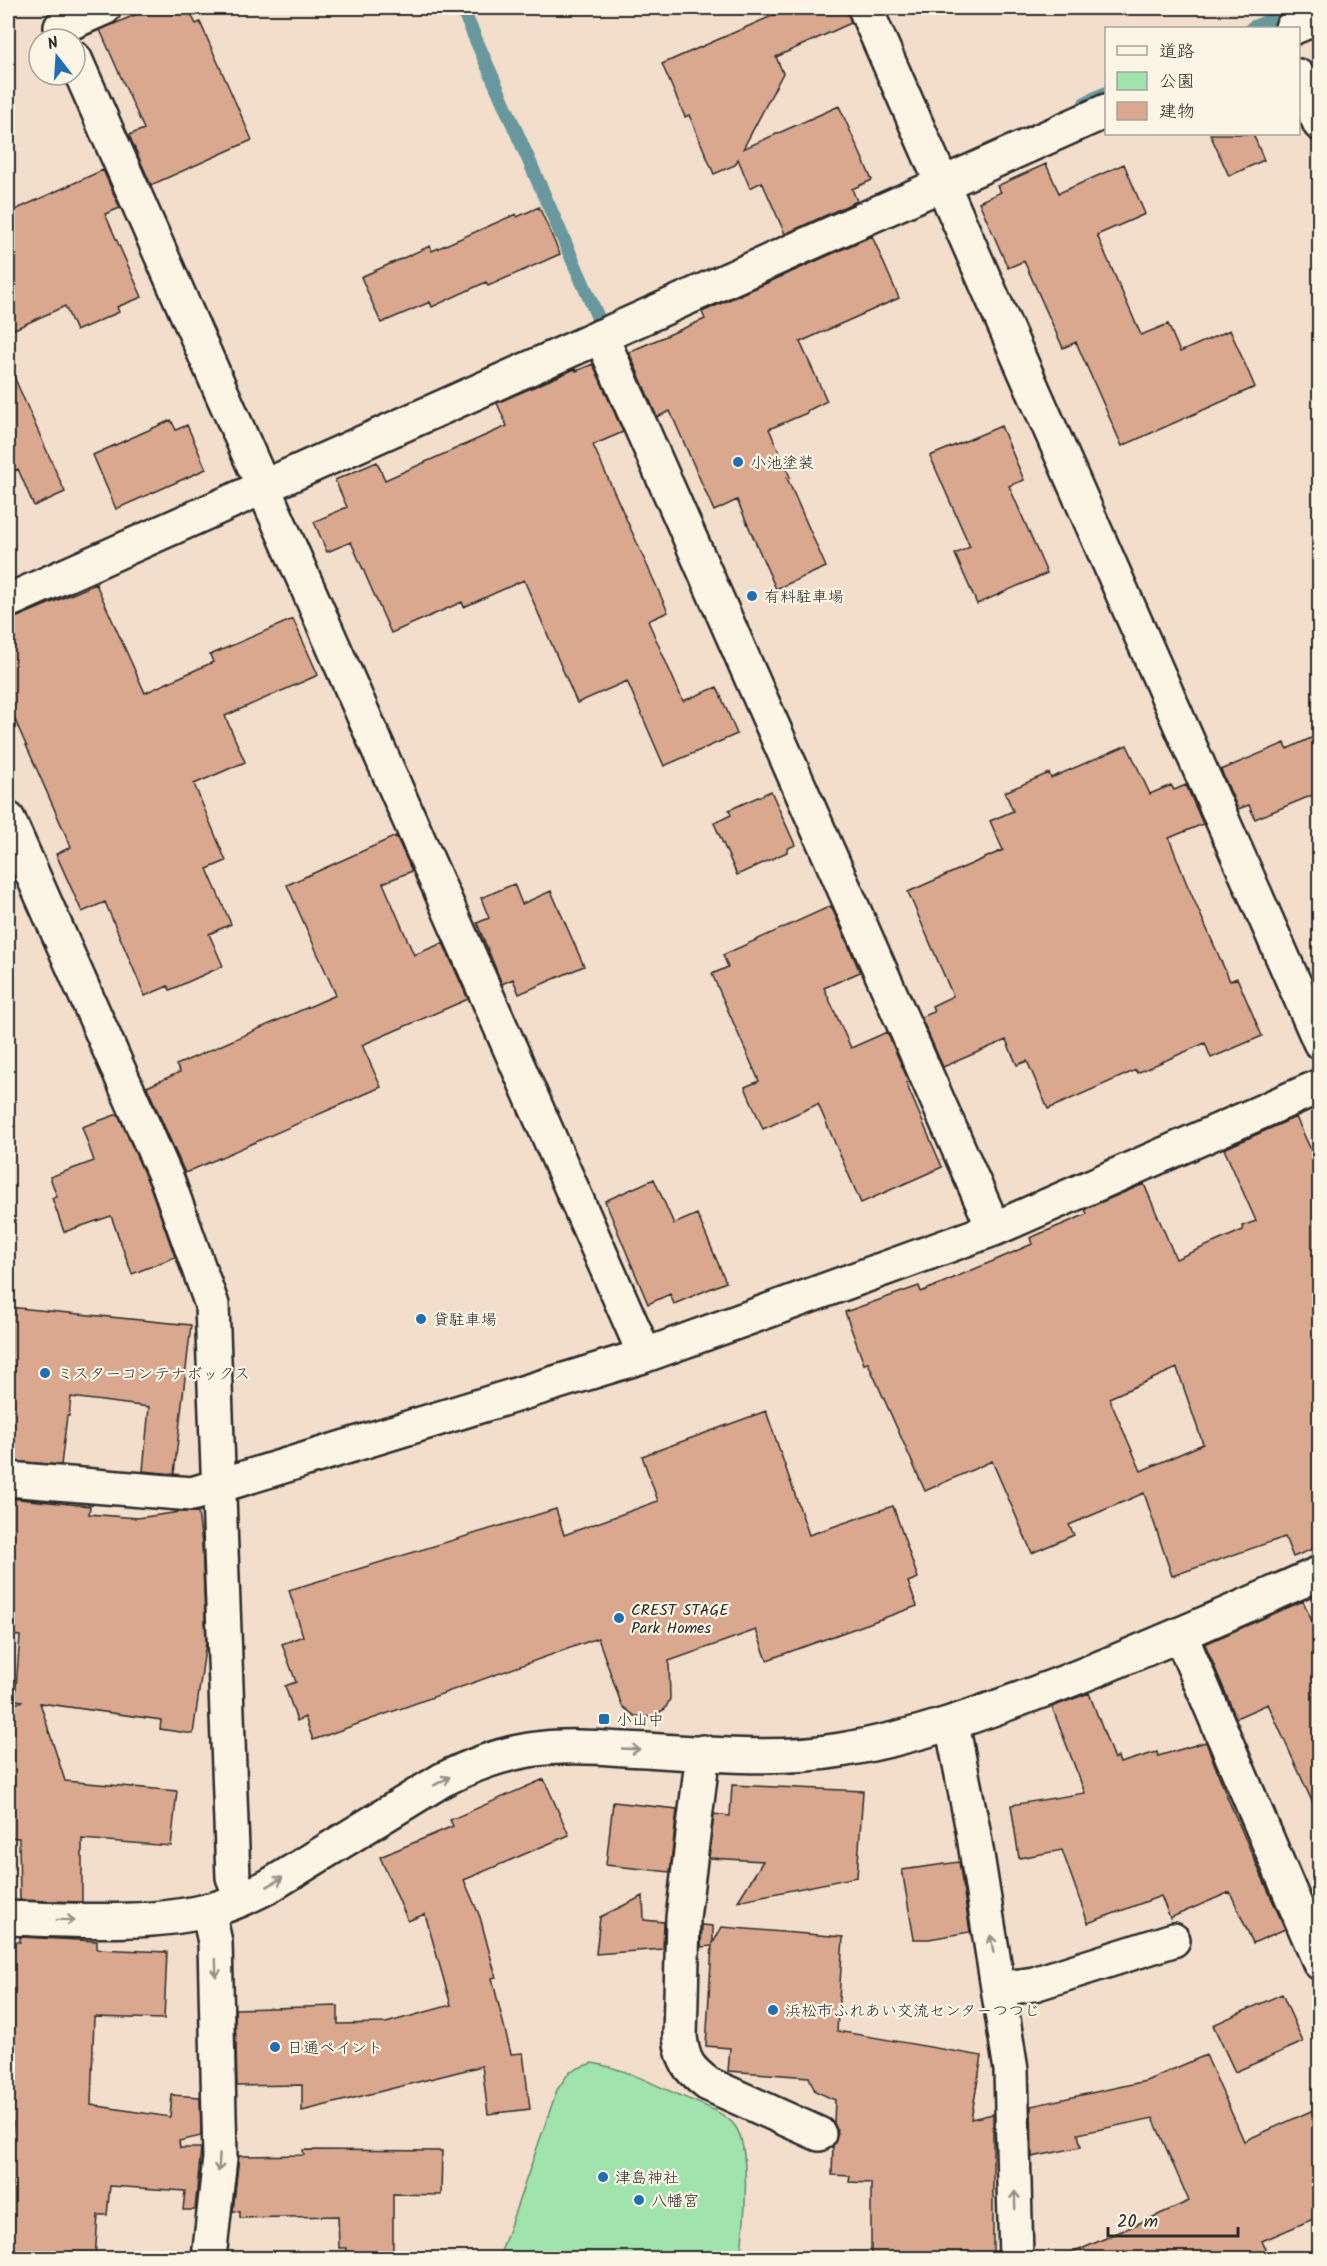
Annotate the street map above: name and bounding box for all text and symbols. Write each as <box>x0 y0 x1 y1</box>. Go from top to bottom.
north arrow <box>27 27 87 87</box>
legend <box>1105 27 1300 135</box>
text: N <box>45 31 62 58</box>
text: 道路 <box>1159 38 1195 67</box>
text: 公園 <box>1159 68 1195 97</box>
text: 建物 <box>1159 98 1195 127</box>
place label: 小池塗装 <box>750 451 814 476</box>
marker: 小池塗装 <box>731 455 745 469</box>
place label: 有料駐車場 <box>764 585 844 610</box>
marker: 有料駐車場 <box>745 589 759 603</box>
place label: 貸駐車場 <box>433 1308 497 1333</box>
marker: 貸駐車場 <box>414 1312 428 1326</box>
place label: ミスターコンテナボックス <box>57 1362 250 1387</box>
marker: ミスターコンテナボックス <box>38 1366 52 1380</box>
place label: CREST STAGE Park Homes <box>631 1598 729 1641</box>
marker: CREST STAGE Park Homes <box>612 1611 626 1625</box>
place label: 小山中 <box>616 1708 664 1733</box>
marker: 小山中 <box>597 1712 611 1726</box>
one-way arrow <box>620 1743 640 1754</box>
one-way arrow <box>433 1775 450 1787</box>
one-way arrow <box>266 1875 283 1887</box>
one-way arrow <box>55 1914 75 1925</box>
one-way arrow <box>986 1934 997 1954</box>
one-way arrow <box>210 1958 222 1978</box>
place label: 浜松市ふれあい交流センターつつじ <box>785 1999 1040 2024</box>
marker: 浜松市ふれあい交流センターつつじ <box>766 2003 780 2017</box>
place label: 日通ペイント <box>287 2036 383 2061</box>
marker: 日通ペイント <box>268 2040 282 2054</box>
one-way arrow <box>213 2153 224 2173</box>
place label: 津島神社 <box>615 2166 679 2191</box>
marker: 津島神社 <box>596 2170 610 2184</box>
place label: 八幡宮 <box>651 2189 699 2214</box>
one-way arrow <box>1009 2191 1021 2211</box>
marker: 八幡宮 <box>632 2193 646 2207</box>
scale bar <box>1108 2200 1238 2238</box>
text: 20 m <box>1117 2208 1158 2237</box>

